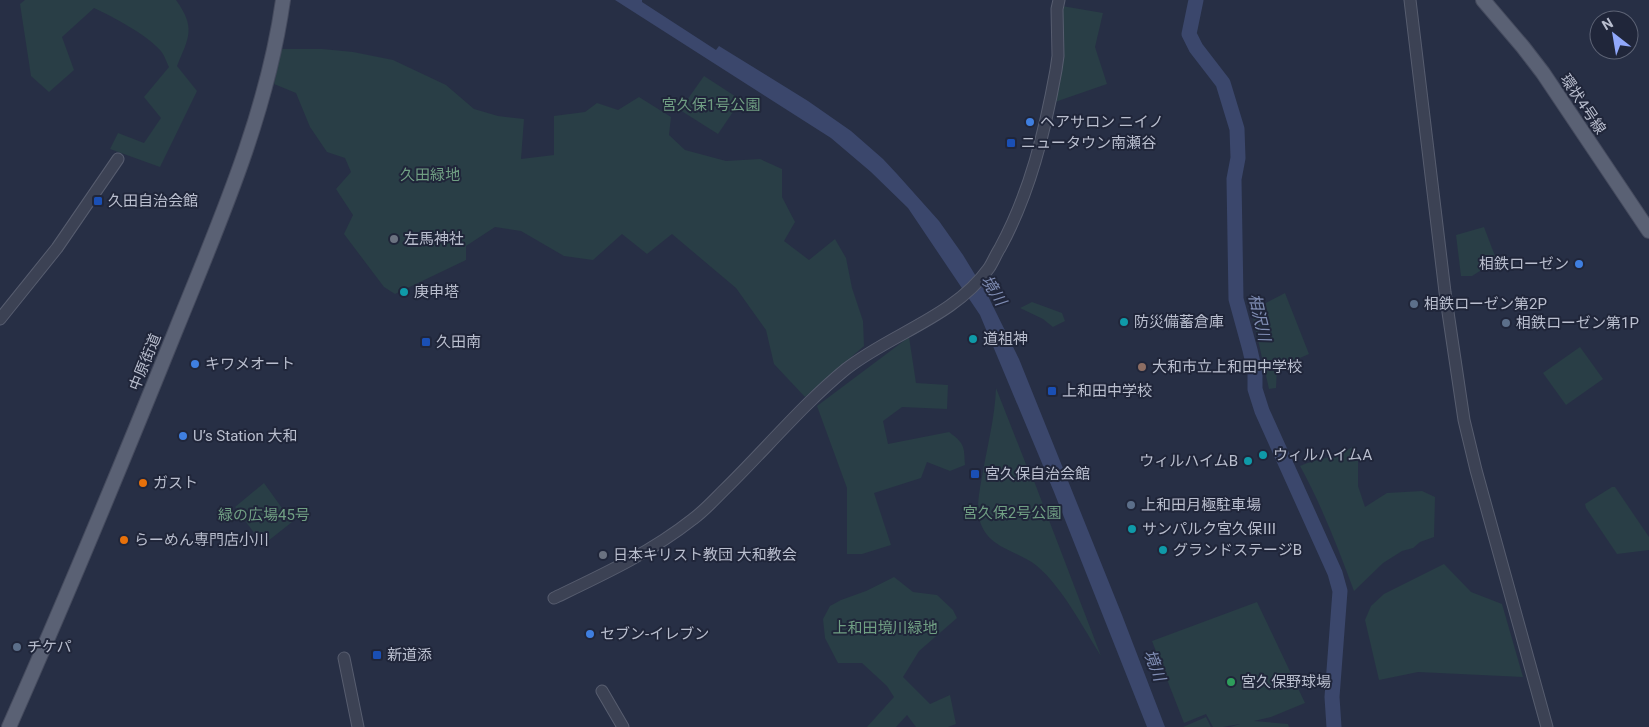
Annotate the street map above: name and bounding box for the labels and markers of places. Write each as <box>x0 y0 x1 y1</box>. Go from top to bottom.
place label: ヘアサロン ニイノ <box>1040 113 1164 131</box>
marker: ヘアサロン ニイノ <box>1024 116 1036 128</box>
place label: ニュータウン南瀬谷 <box>1021 134 1156 152</box>
marker: ニュータウン南瀬谷 <box>1005 137 1017 149</box>
place label: 久田自治会館 <box>108 192 198 210</box>
marker: 久田自治会館 <box>92 195 104 207</box>
place label: 左馬神社 <box>404 230 464 248</box>
marker: 左馬神社 <box>388 233 400 245</box>
place label: 相鉄ローゼン <box>1479 255 1569 273</box>
marker: 相鉄ローゼン <box>1573 258 1585 270</box>
place label: 庚申塔 <box>414 283 459 301</box>
marker: 庚申塔 <box>398 286 410 298</box>
place label: 相鉄ローゼン第2P <box>1424 295 1547 313</box>
marker: 相鉄ローゼン第2P <box>1408 298 1420 310</box>
place label: 防災備蓄倉庫 <box>1134 313 1224 331</box>
place label: 相鉄ローゼン第1P <box>1516 314 1639 332</box>
marker: 防災備蓄倉庫 <box>1118 316 1130 328</box>
marker: 相鉄ローゼン第1P <box>1500 317 1512 329</box>
place label: 道祖神 <box>983 330 1028 348</box>
place label: 久田南 <box>436 333 481 351</box>
marker: 道祖神 <box>967 333 979 345</box>
marker: 久田南 <box>420 336 432 348</box>
place label: キワメオート <box>205 355 295 373</box>
marker: キワメオート <box>189 358 201 370</box>
place label: 大和市立上和田中学校 <box>1152 358 1302 376</box>
marker: 大和市立上和田中学校 <box>1136 361 1148 373</box>
place label: 上和田中学校 <box>1062 382 1152 400</box>
marker: 上和田中学校 <box>1046 385 1058 397</box>
place label: U’s Station 大和 <box>193 427 297 445</box>
marker: U’s Station 大和 <box>177 430 189 442</box>
place label: ウィルハイムA <box>1273 446 1372 464</box>
marker: ウィルハイムA <box>1257 449 1269 461</box>
place label: ウィルハイムB <box>1139 452 1238 470</box>
marker: ウィルハイムB <box>1242 455 1254 467</box>
place label: 宮久保自治会館 <box>985 465 1090 483</box>
marker: 宮久保自治会館 <box>969 468 981 480</box>
place label: ガスト <box>153 474 198 492</box>
marker: ガスト <box>137 477 149 489</box>
place label: 上和田月極駐車場 <box>1141 496 1261 514</box>
marker: 上和田月極駐車場 <box>1125 499 1137 511</box>
place label: サンパルク宮久保Ⅲ <box>1142 520 1277 538</box>
marker: サンパルク宮久保Ⅲ <box>1126 523 1138 535</box>
place label: らーめん専門店小川 <box>134 531 269 549</box>
marker: らーめん専門店小川 <box>118 534 130 546</box>
place label: グランドステージB <box>1173 541 1302 559</box>
marker: グランドステージB <box>1157 544 1169 556</box>
place label: 日本キリスト教団 大和教会 <box>613 546 797 564</box>
marker: 日本キリスト教団 大和教会 <box>597 549 609 561</box>
place label: セブン-イレブン <box>600 625 709 643</box>
marker: セブン-イレブン <box>584 628 596 640</box>
place label: チケパ <box>27 638 71 656</box>
marker: チケパ <box>11 641 23 653</box>
place label: 新道添 <box>387 646 432 664</box>
marker: 新道添 <box>371 649 383 661</box>
place label: 宮久保野球場 <box>1241 673 1331 691</box>
marker: 宮久保野球場 <box>1225 676 1237 688</box>

